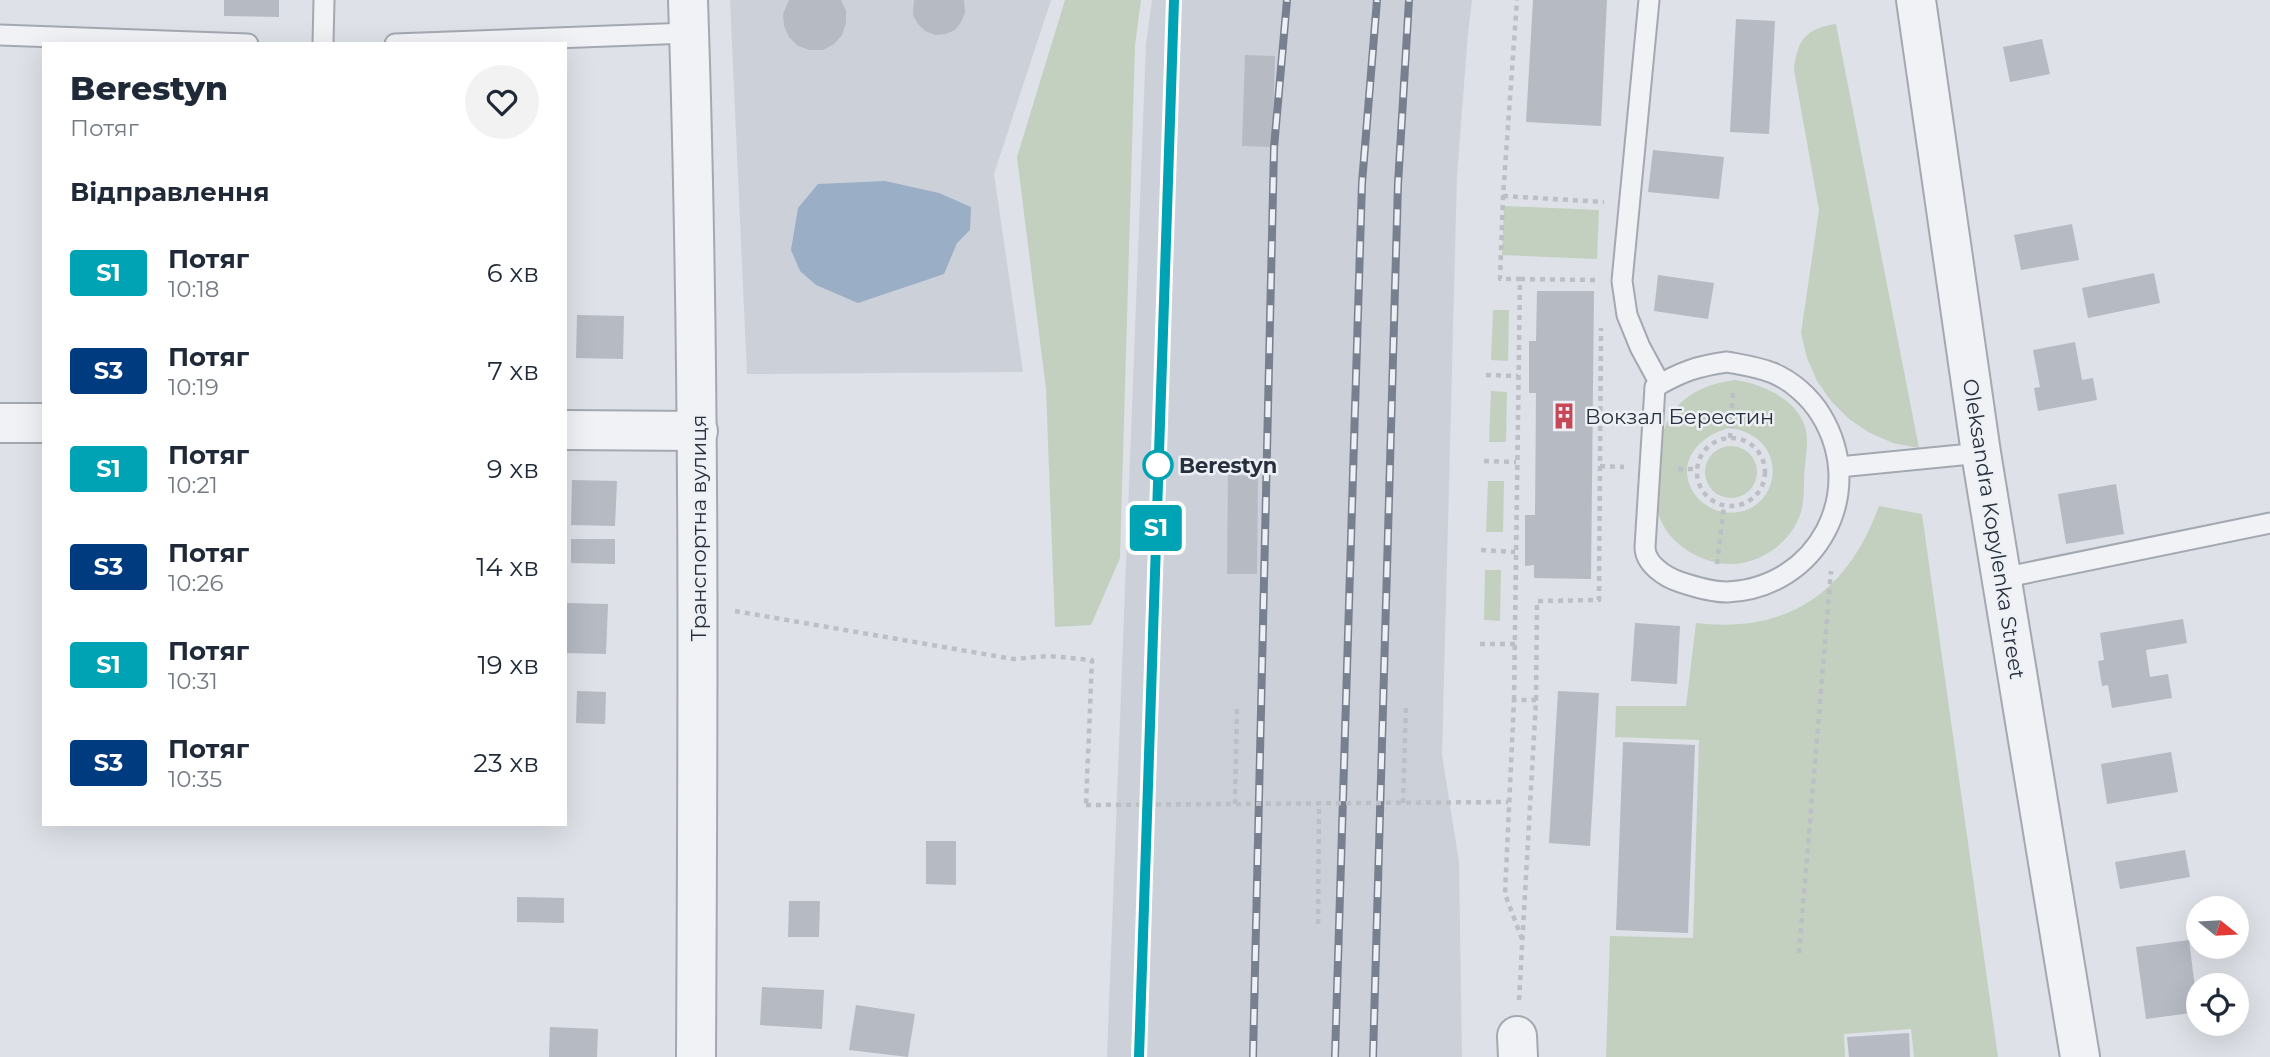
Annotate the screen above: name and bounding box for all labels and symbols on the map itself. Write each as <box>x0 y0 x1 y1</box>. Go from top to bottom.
street label: Oleksandra Kopylenka Street <box>1958 377 2030 681</box>
building icon: Вокзал Берестин <box>1549 401 1579 431</box>
place label: Вокзал Берестин <box>1585 404 1774 429</box>
street label: Транспортна вулиця <box>686 415 711 641</box>
marker: Berestyn <box>1143 450 1173 480</box>
place label: Berestyn <box>1179 453 1277 478</box>
line badge: S1 <box>1124 505 1188 551</box>
north arrow <box>2186 896 2249 959</box>

